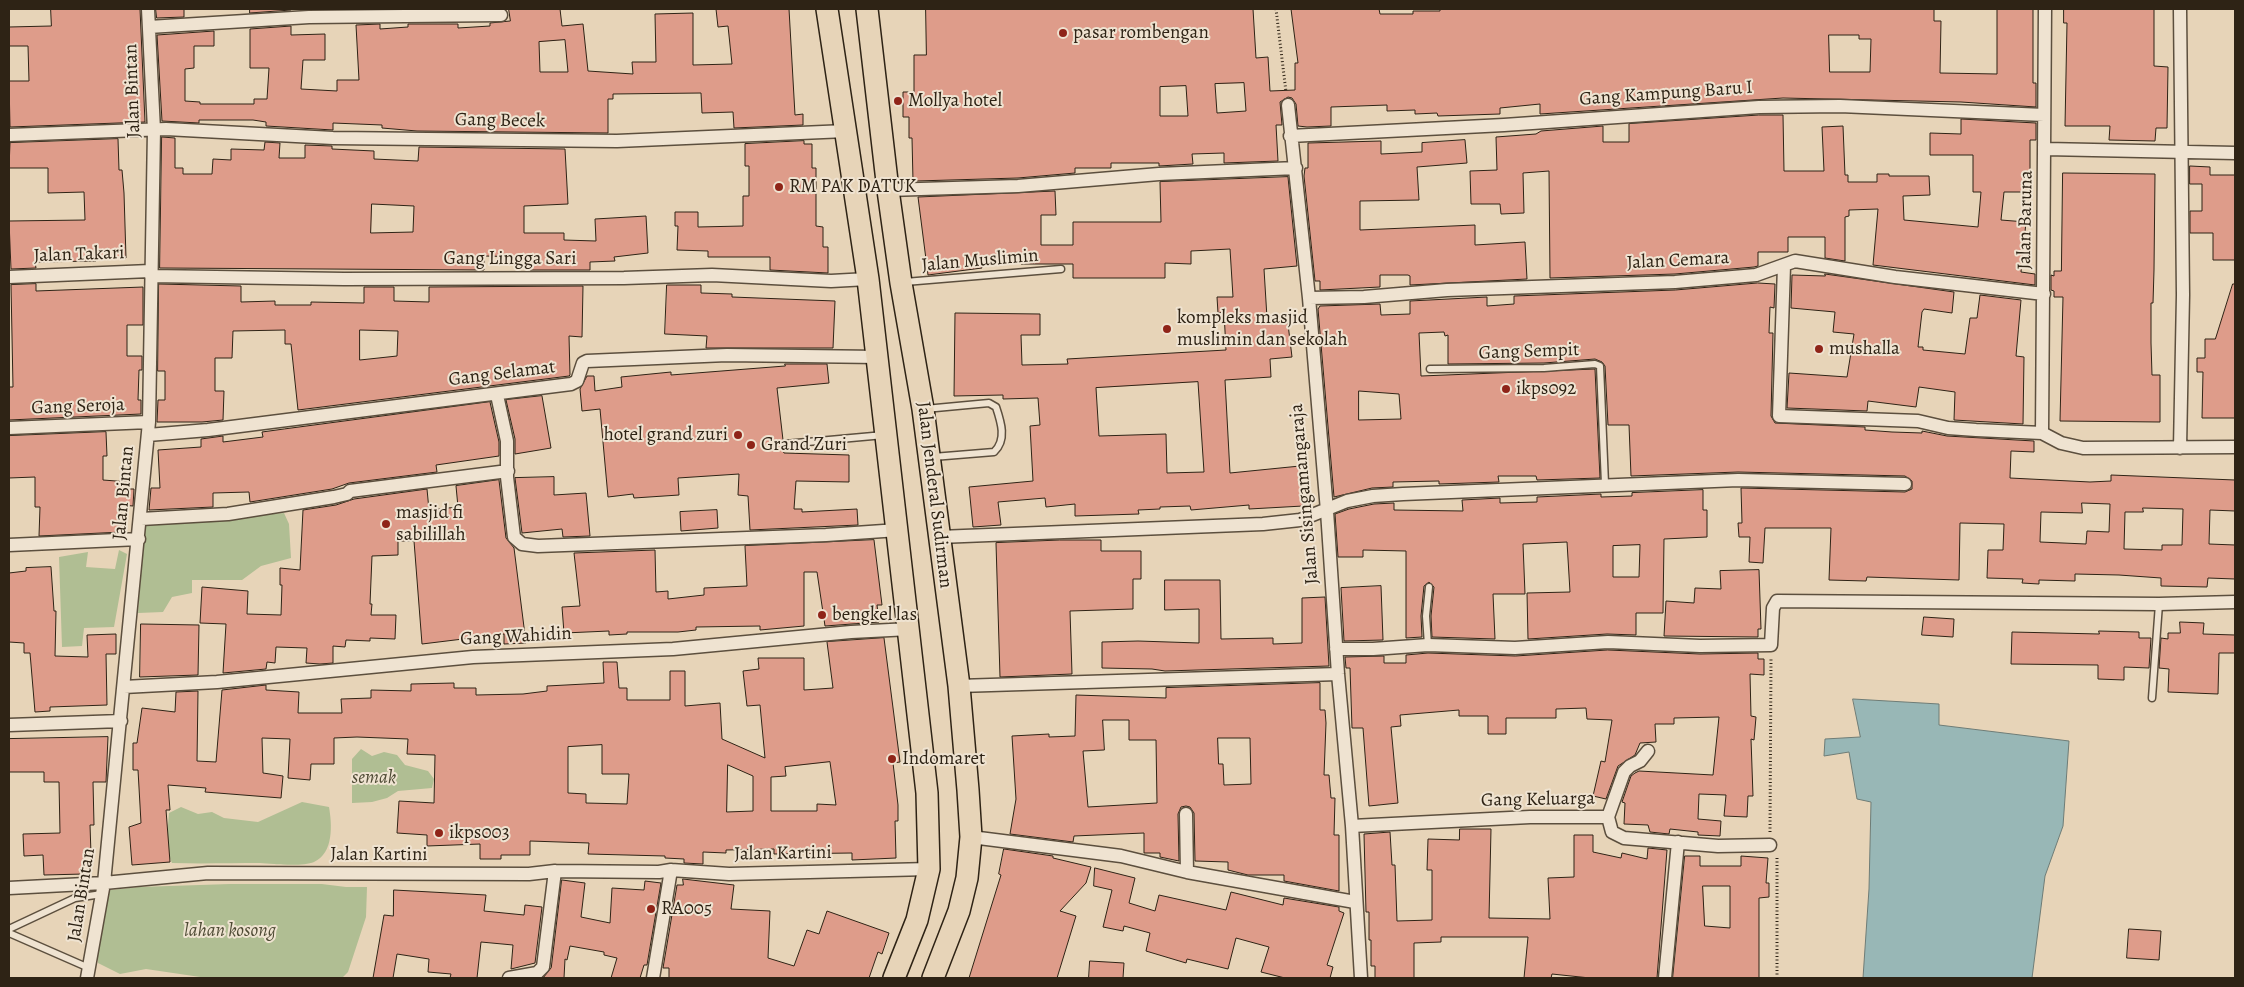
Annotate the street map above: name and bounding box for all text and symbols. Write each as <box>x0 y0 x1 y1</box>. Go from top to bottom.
place label: pasar rombengan <box>1073 22 1209 44</box>
marker: pasar rombengan <box>1057 27 1069 39</box>
street label: Jalan Bintan <box>120 43 146 139</box>
street label: Gang Kampung Baru I <box>1579 77 1753 111</box>
place label: Mollya hotel <box>908 90 1002 112</box>
marker: Mollya hotel <box>892 95 904 107</box>
street label: Gang Becek <box>455 109 545 133</box>
street label: Jalan Baruna <box>2014 170 2038 270</box>
place label: RM PAK DATUK <box>789 176 916 198</box>
marker: RM PAK DATUK <box>773 181 785 193</box>
street label: Jalan Takari <box>33 242 125 268</box>
street label: Jalan Muslimin <box>921 245 1039 277</box>
street label: Jalan Cemara <box>1626 247 1730 275</box>
street label: Gang Lingga Sari <box>443 248 577 270</box>
place label: kompleks masjid muslimin dan sekolah <box>1177 307 1348 351</box>
marker: kompleks masjid muslimin dan sekolah <box>1161 323 1173 335</box>
place label: mushalla <box>1829 338 1900 360</box>
street label: Gang Sempit <box>1478 339 1580 365</box>
marker: mushalla <box>1813 343 1825 355</box>
street label: Gang Selamat <box>447 356 557 392</box>
place label: ikps092 <box>1516 378 1576 400</box>
marker: ikps092 <box>1500 383 1512 395</box>
street label: Gang Seroja <box>31 394 125 420</box>
street label: Jalan Jenderal Sudirman <box>911 400 957 590</box>
street label: Jalan Sisingamangaraja <box>1286 403 1324 585</box>
place label: hotel grand zuri <box>604 424 728 446</box>
marker: hotel grand zuri <box>732 429 744 441</box>
place label: Grand Zuri <box>761 434 847 456</box>
marker: Grand Zuri <box>745 439 757 451</box>
street label: Jalan Bintan <box>109 445 139 541</box>
place label: masjid fi sabilillah <box>396 502 466 546</box>
marker: masjid fi sabilillah <box>380 518 392 530</box>
place label: bengkel las <box>832 604 917 626</box>
marker: bengkel las <box>816 609 828 621</box>
street label: Gang Wahidin <box>460 623 572 651</box>
place label: Indomaret <box>902 748 985 770</box>
marker: Indomaret <box>886 753 898 765</box>
park label: semak <box>352 767 396 789</box>
street label: Gang Keluarga <box>1481 788 1595 812</box>
place label: ikps003 <box>449 822 510 844</box>
marker: ikps003 <box>433 827 445 839</box>
street label: Jalan Kartini <box>734 842 832 866</box>
street label: Jalan Kartini <box>330 844 428 866</box>
street label: Jalan Bintan <box>63 846 101 944</box>
place label: RA005 <box>661 898 712 920</box>
marker: RA005 <box>645 903 657 915</box>
park label: lahan kosong <box>184 920 276 942</box>

